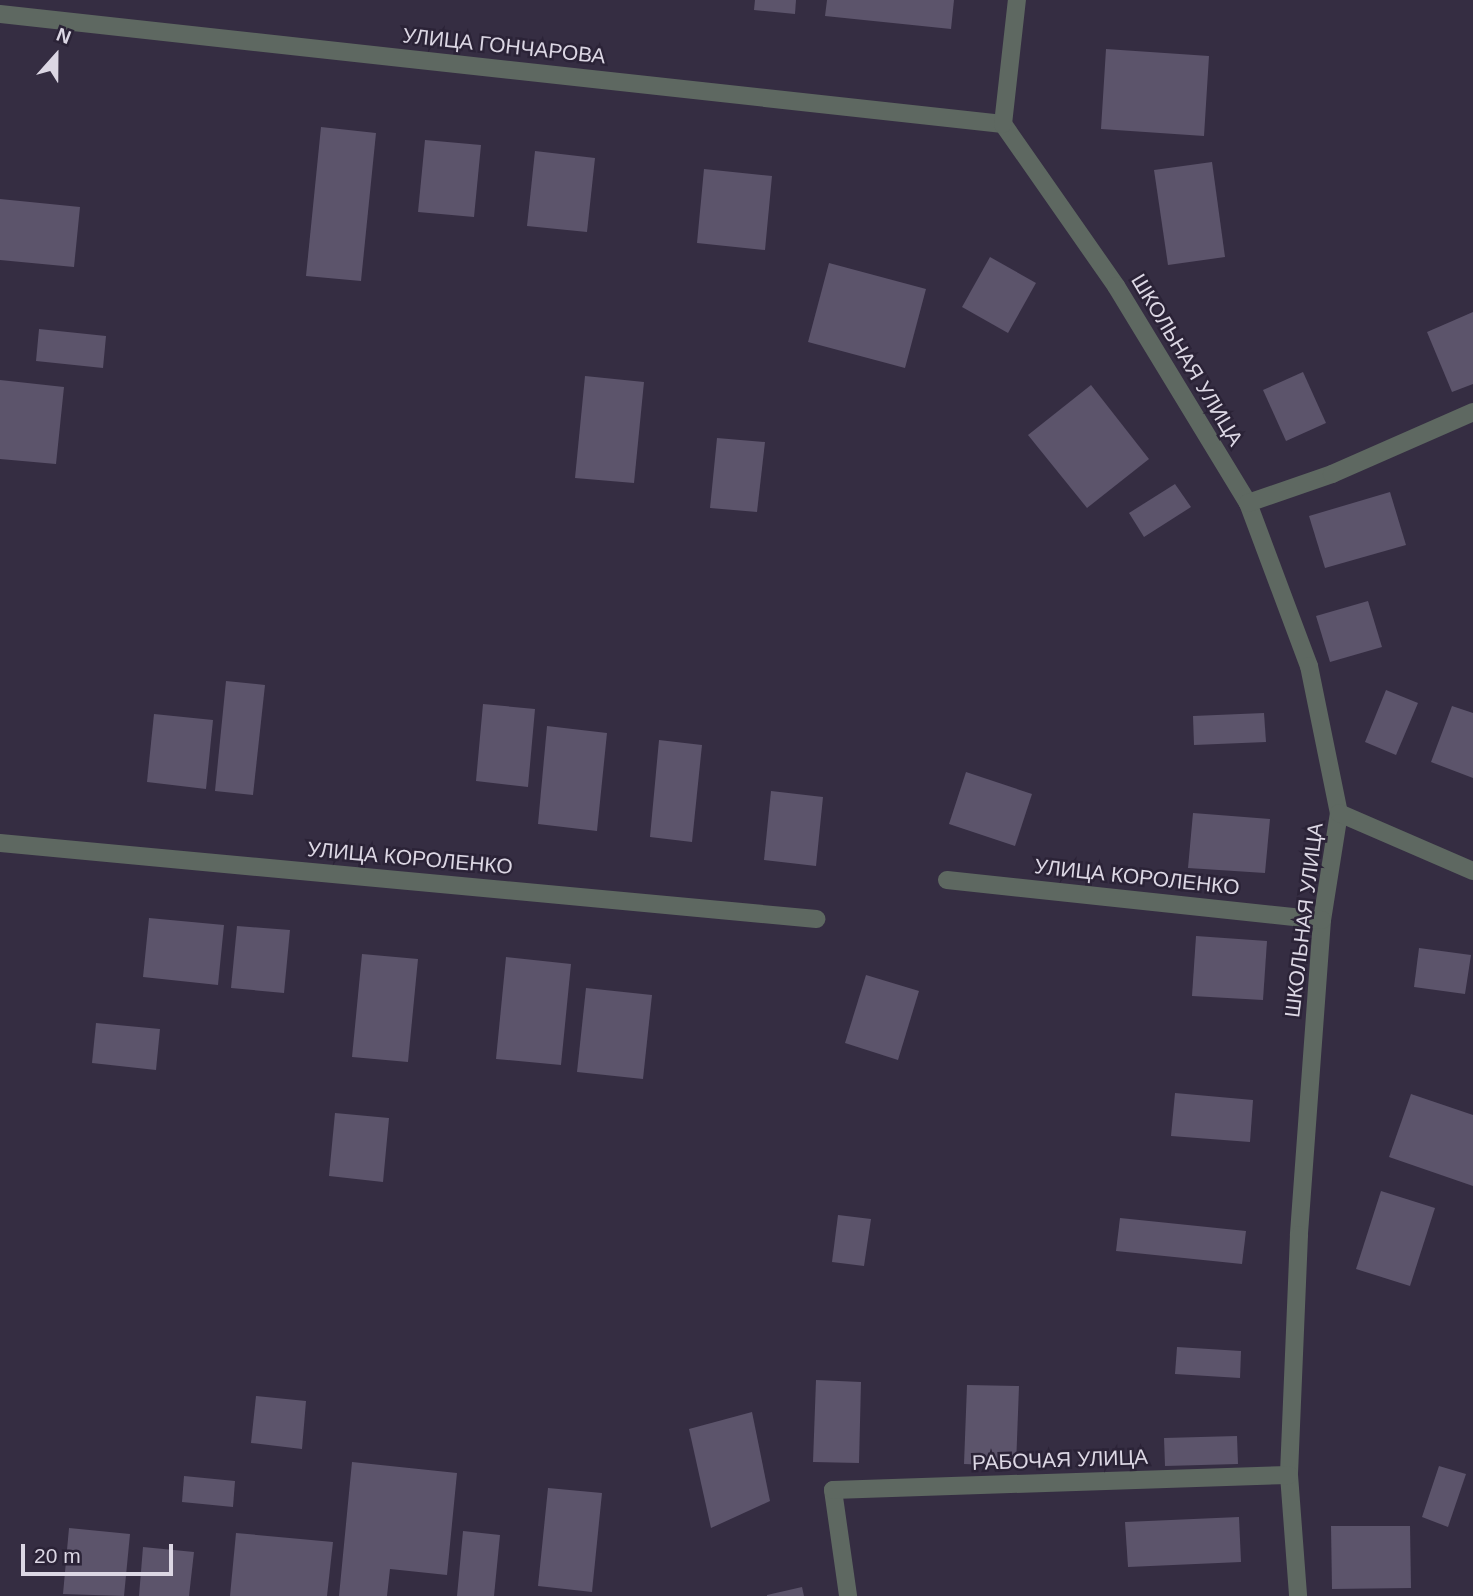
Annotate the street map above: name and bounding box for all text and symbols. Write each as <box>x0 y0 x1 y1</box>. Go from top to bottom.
north arrow <box>21 21 91 91</box>
street label: УЛИЦА ГОНЧАРОВА <box>401 23 607 69</box>
text: N <box>54 24 74 48</box>
street label: ШКОЛЬНАЯ УЛИЦА <box>1126 269 1248 451</box>
street label: ШКОЛЬНАЯ УЛИЦА <box>1280 821 1328 1019</box>
street label: УЛИЦА КОРОЛЕНКО <box>306 836 514 880</box>
street label: УЛИЦА КОРОЛЕНКО <box>1033 854 1241 900</box>
street label: РАБОЧАЯ УЛИЦА <box>972 1444 1148 1476</box>
scale bar <box>24 1530 177 1574</box>
text: 20 m <box>34 1544 81 1567</box>

